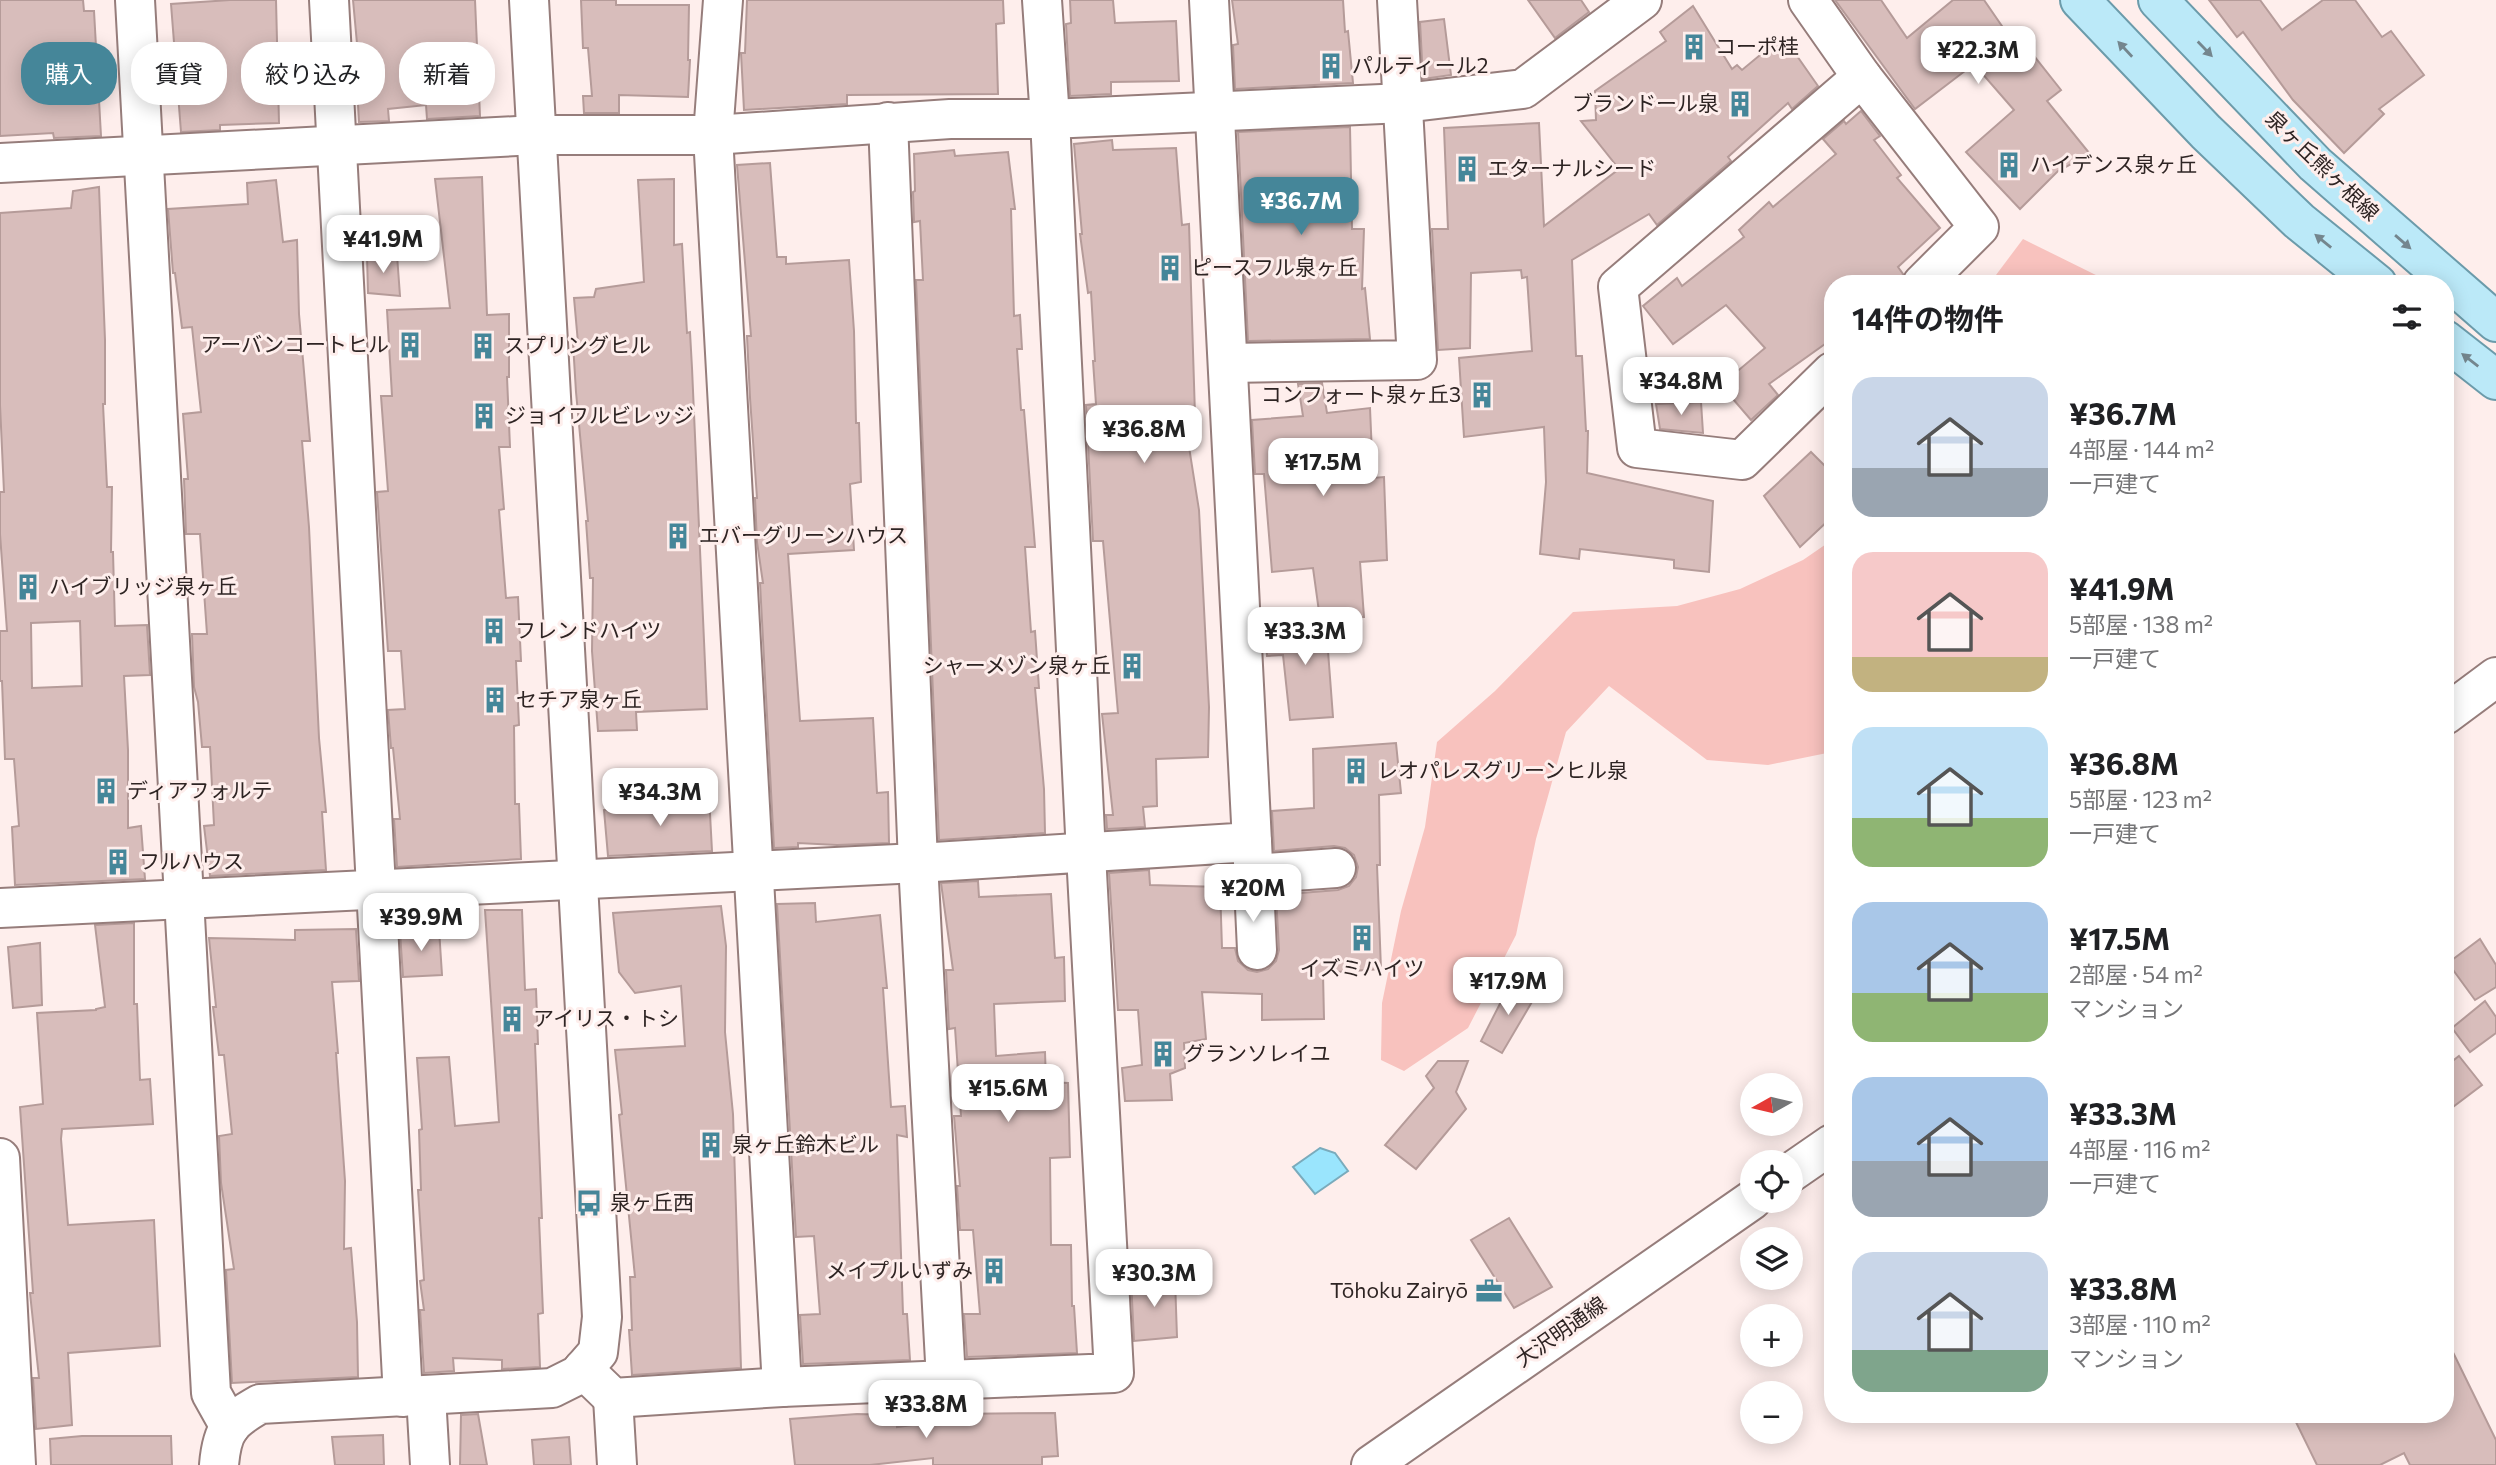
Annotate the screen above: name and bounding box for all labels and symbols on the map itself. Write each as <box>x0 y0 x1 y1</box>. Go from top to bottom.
pin: ¥22.3M <box>1921 27 2035 86</box>
building icon: コーポ桂 <box>1679 32 1709 62</box>
place label: コーポ桂 <box>1715 33 1799 58</box>
one-way arrow <box>2196 40 2212 57</box>
one-way arrow <box>2117 41 2133 58</box>
building icon: パルティール2 <box>1316 51 1346 81</box>
place label: パルティール2 <box>1352 52 1488 77</box>
building icon: ブランドール泉 <box>1725 89 1755 119</box>
place label: ブランドール泉 <box>1572 90 1719 115</box>
street label: 泉ヶ丘熊ヶ根線 <box>2261 105 2385 225</box>
building icon: ハイデンス泉ヶ丘 <box>1994 150 2024 180</box>
place label: ハイデンス泉ヶ丘 <box>2030 151 2197 176</box>
building icon: エターナルシード <box>1452 154 1482 184</box>
place label: エターナルシード <box>1488 155 1656 180</box>
pin: ¥36.7M <box>1244 177 1358 237</box>
pin: ¥41.9M <box>326 216 440 275</box>
one-way arrow <box>2315 233 2333 248</box>
one-way arrow <box>2394 234 2412 250</box>
building icon: ピースフル泉ヶ丘 <box>1155 253 1185 283</box>
place label: ピースフル泉ヶ丘 <box>1191 254 1358 279</box>
building icon: アーバンコートヒル <box>395 330 425 360</box>
place label: アーバンコートヒル <box>200 331 389 356</box>
building icon: スプリングヒル <box>468 331 498 361</box>
place label: スプリングヒル <box>504 332 651 357</box>
one-way arrow <box>2462 353 2479 368</box>
pin: ¥34.8M <box>1624 358 1738 417</box>
building icon: コンフォート泉ヶ丘3 <box>1467 380 1497 410</box>
place label: コンフォート泉ヶ丘3 <box>1261 381 1461 406</box>
building icon: ジョイフルビレッジ <box>469 401 499 431</box>
place label: ジョイフルビレッジ <box>505 402 694 427</box>
pin: ¥36.8M <box>1087 406 1201 465</box>
pin: ¥17.5M <box>1266 438 1380 498</box>
building icon: エバーグリーンハウス <box>663 521 693 551</box>
place label: エバーグリーンハウス <box>699 522 908 547</box>
building icon: ハイブリッジ泉ヶ丘 <box>13 572 43 602</box>
place label: ハイブリッジ泉ヶ丘 <box>49 573 238 598</box>
pin: ¥33.3M <box>1248 608 1362 667</box>
building icon: フレンドハイツ <box>479 616 509 646</box>
place label: フレンドハイツ <box>515 617 662 642</box>
building icon: シャーメゾン泉ヶ丘 <box>1117 651 1147 681</box>
place label: シャーメゾン泉ヶ丘 <box>923 652 1111 677</box>
building icon: セチア泉ヶ丘 <box>480 685 510 715</box>
place label: セチア泉ヶ丘 <box>516 686 642 711</box>
building icon: レオパレスグリーンヒル泉 <box>1341 756 1371 786</box>
place label: レオパレスグリーンヒル泉 <box>1377 757 1628 782</box>
pin: ¥34.3M <box>603 768 717 828</box>
building icon: ディアフォルテ <box>91 776 121 806</box>
place label: ディアフォルテ <box>127 777 273 802</box>
building icon: フルハウス <box>103 847 133 877</box>
place label: フルハウス <box>139 848 244 873</box>
pin: ¥20M <box>1212 864 1294 924</box>
pin: ¥39.9M <box>364 894 478 953</box>
building icon: イズミハイツ <box>1347 923 1377 953</box>
place label: イズミハイツ <box>1300 955 1424 980</box>
pin: ¥17.9M <box>1451 958 1565 1017</box>
building icon: アイリス・トシ <box>497 1004 527 1034</box>
place label: アイリス・トシ <box>533 1005 679 1030</box>
building icon: グランソレイユ <box>1148 1039 1178 1069</box>
place label: グランソレイユ <box>1184 1040 1331 1065</box>
pin: ¥15.6M <box>951 1064 1065 1124</box>
north arrow <box>1740 1073 1802 1136</box>
building icon: 泉ヶ丘鈴木ビル <box>696 1130 726 1160</box>
place label: 泉ヶ丘鈴木ビル <box>732 1131 879 1156</box>
bus stop icon: 泉ヶ丘西 <box>574 1188 604 1218</box>
place label: 泉ヶ丘西 <box>610 1189 694 1214</box>
pin: ¥30.3M <box>1097 1250 1211 1309</box>
building icon: メイプルいずみ <box>979 1256 1009 1286</box>
place label: メイプルいずみ <box>826 1257 973 1282</box>
office icon: Tōhoku Zairyō <box>1474 1276 1504 1306</box>
place label: Tōhoku Zairyō <box>1330 1277 1468 1302</box>
street label: 大沢明通線 <box>1510 1290 1610 1371</box>
pin: ¥33.8M <box>869 1380 983 1440</box>

